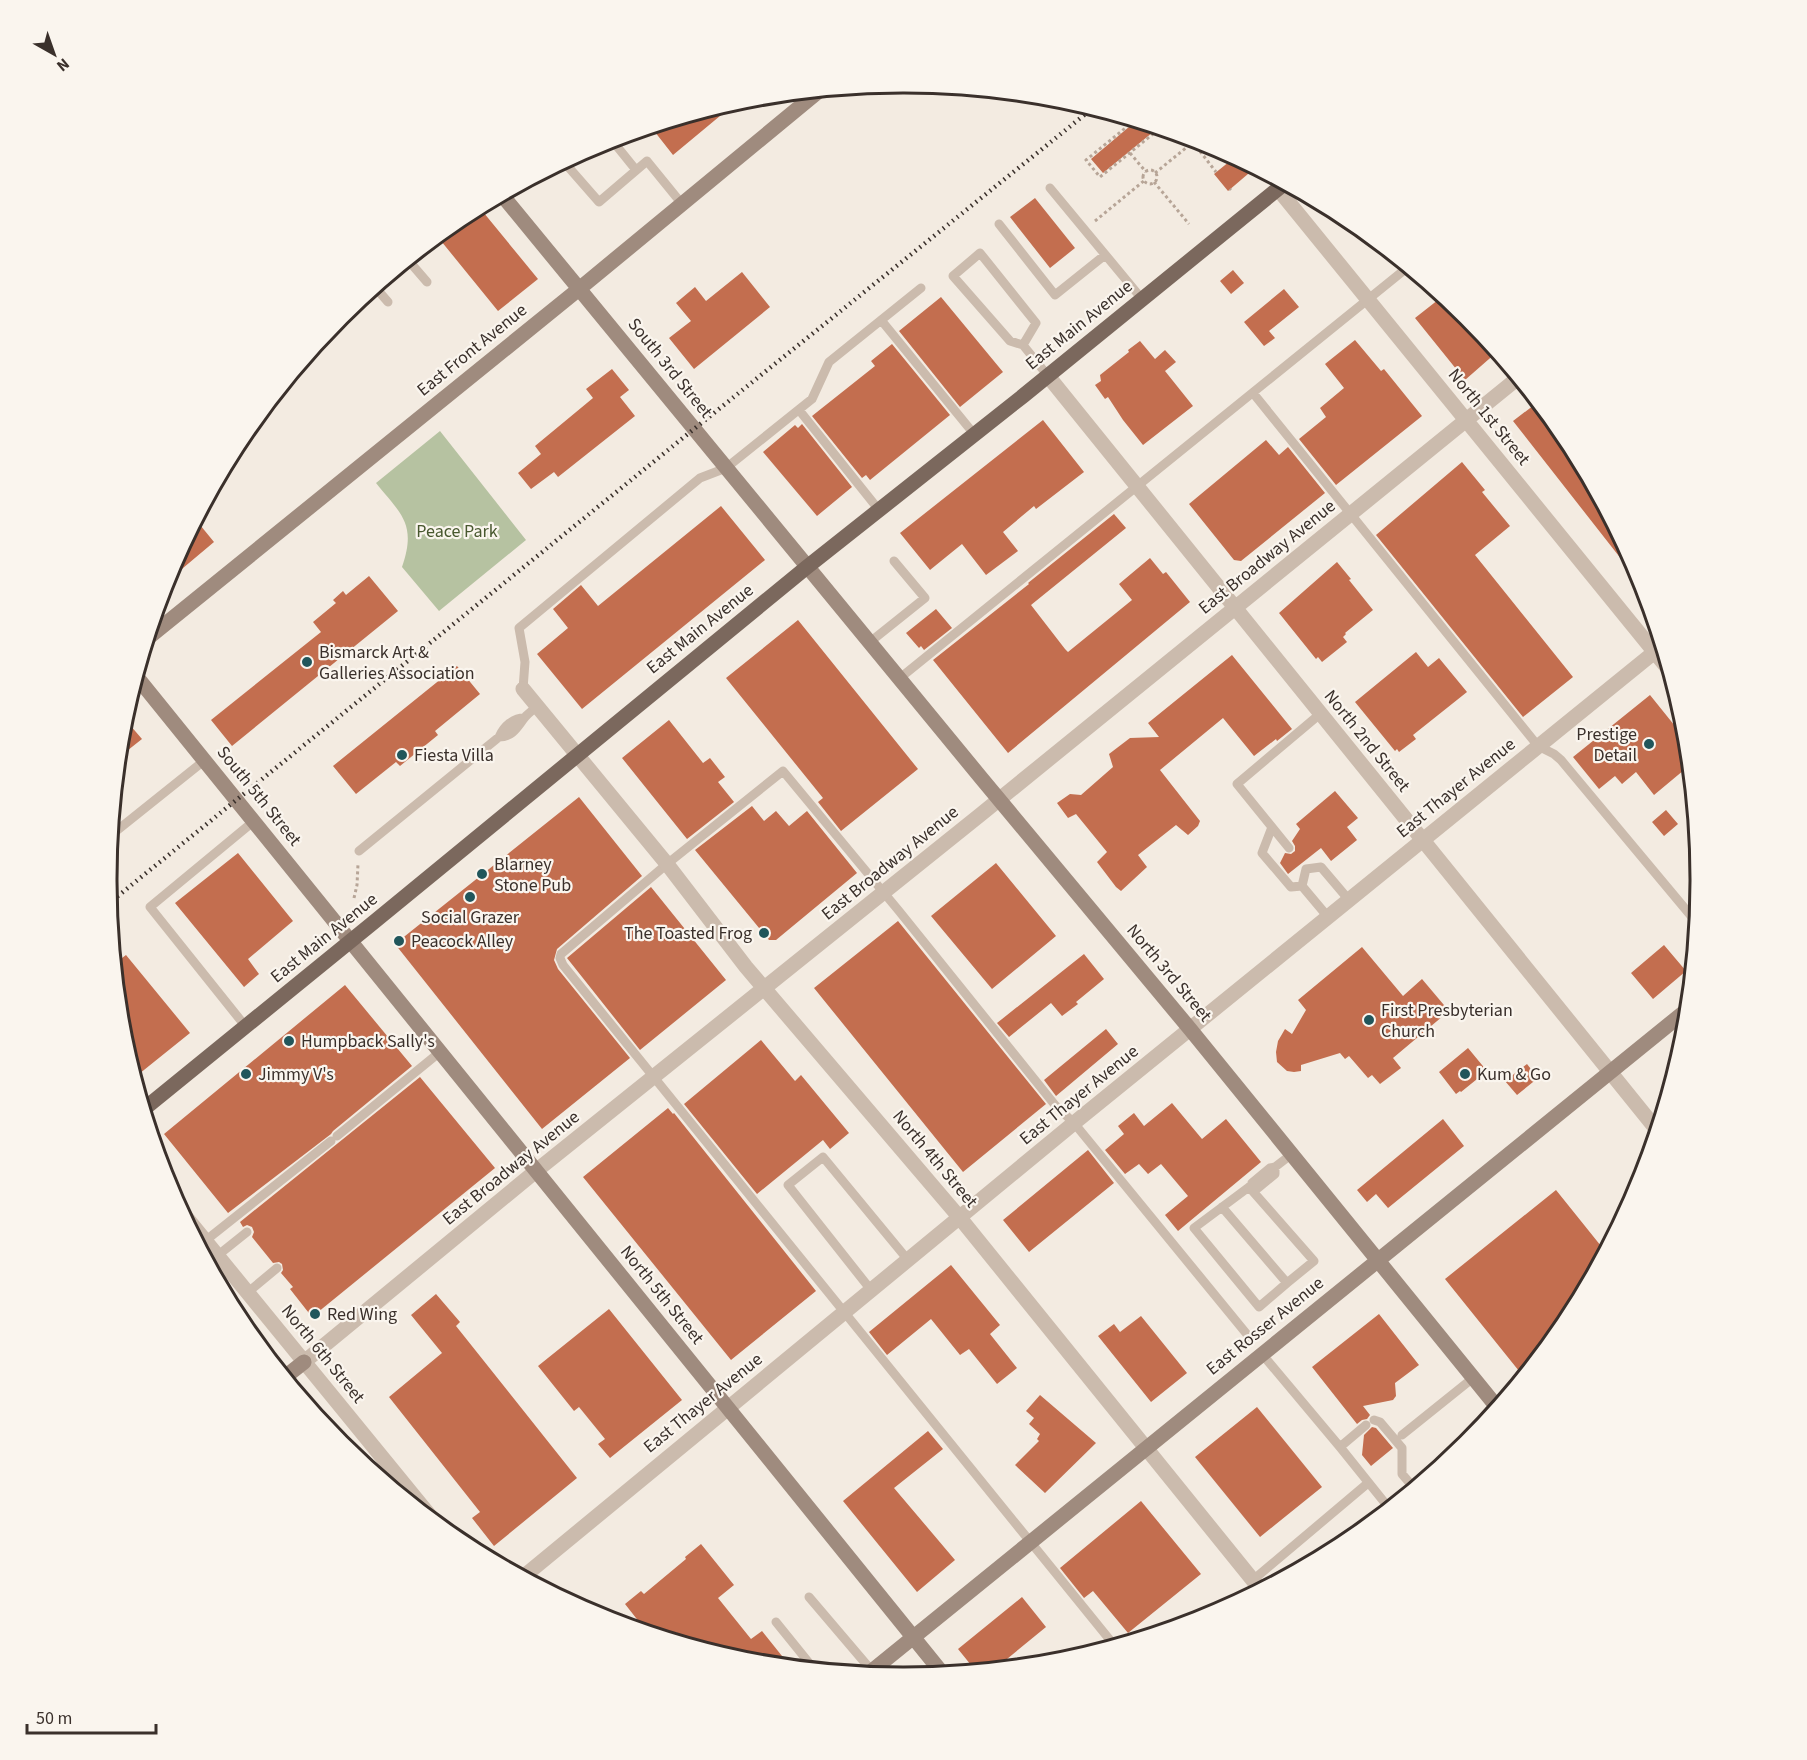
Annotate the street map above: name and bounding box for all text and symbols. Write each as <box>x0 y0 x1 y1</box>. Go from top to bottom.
north arrow <box>24 24 84 84</box>
text: N <box>52 53 74 77</box>
street label: East Main Avenue <box>1020 274 1138 376</box>
street label: East Front Avenue <box>412 298 532 402</box>
street label: South 3rd Street <box>622 313 718 423</box>
street label: North 1st Street <box>1442 363 1536 471</box>
street label: East Broadway Avenue <box>1193 494 1341 620</box>
park label: Peace Park <box>416 519 498 544</box>
street label: East Main Avenue <box>641 578 759 680</box>
place label: Bismarck Art & Galleries Association <box>319 640 475 686</box>
marker: Bismarck Art & Galleries Association <box>300 655 314 669</box>
street label: North 2nd Street <box>1318 685 1416 797</box>
place label: Prestige Detail <box>1576 722 1637 768</box>
street label: East Thayer Avenue <box>1391 732 1521 844</box>
marker: Prestige Detail <box>1642 737 1656 751</box>
street label: South 5th Street <box>211 741 307 851</box>
place label: Fiesta Villa <box>414 743 494 768</box>
marker: Fiesta Villa <box>395 748 409 762</box>
street label: East Broadway Avenue <box>816 800 964 926</box>
place label: Blarney Stone Pub <box>494 852 571 898</box>
marker: Blarney Stone Pub <box>475 867 489 881</box>
street label: East Main Avenue <box>265 887 383 989</box>
marker: Social Grazer <box>463 890 477 904</box>
place label: Social Grazer <box>421 905 520 930</box>
street label: North 3rd Street <box>1121 919 1217 1027</box>
place label: The Toasted Frog <box>624 921 752 946</box>
marker: The Toasted Frog <box>757 926 771 940</box>
place label: Peacock Alley <box>411 929 514 954</box>
marker: Peacock Alley <box>392 934 406 948</box>
place label: First Presbyterian Church <box>1381 998 1513 1044</box>
marker: First Presbyterian Church <box>1362 1013 1376 1027</box>
place label: Humpback Sally's <box>301 1029 435 1054</box>
marker: Humpback Sally's <box>282 1034 296 1048</box>
street label: East Thayer Avenue <box>1014 1039 1144 1151</box>
place label: Jimmy V's <box>258 1062 334 1087</box>
place label: Kum & Go <box>1477 1062 1551 1087</box>
marker: Jimmy V's <box>239 1067 253 1081</box>
marker: Kum & Go <box>1458 1067 1472 1081</box>
street label: East Broadway Avenue <box>437 1105 585 1231</box>
street label: North 4th Street <box>887 1105 983 1213</box>
street label: North 5th Street <box>614 1240 710 1350</box>
street label: East Rosser Avenue <box>1201 1271 1329 1381</box>
street label: North 6th Street <box>275 1299 371 1409</box>
place label: Red Wing <box>327 1302 397 1327</box>
marker: Red Wing <box>308 1307 322 1321</box>
street label: East Thayer Avenue <box>638 1347 768 1459</box>
scale bar <box>27 1697 156 1735</box>
text: 50 m <box>36 1706 72 1731</box>

